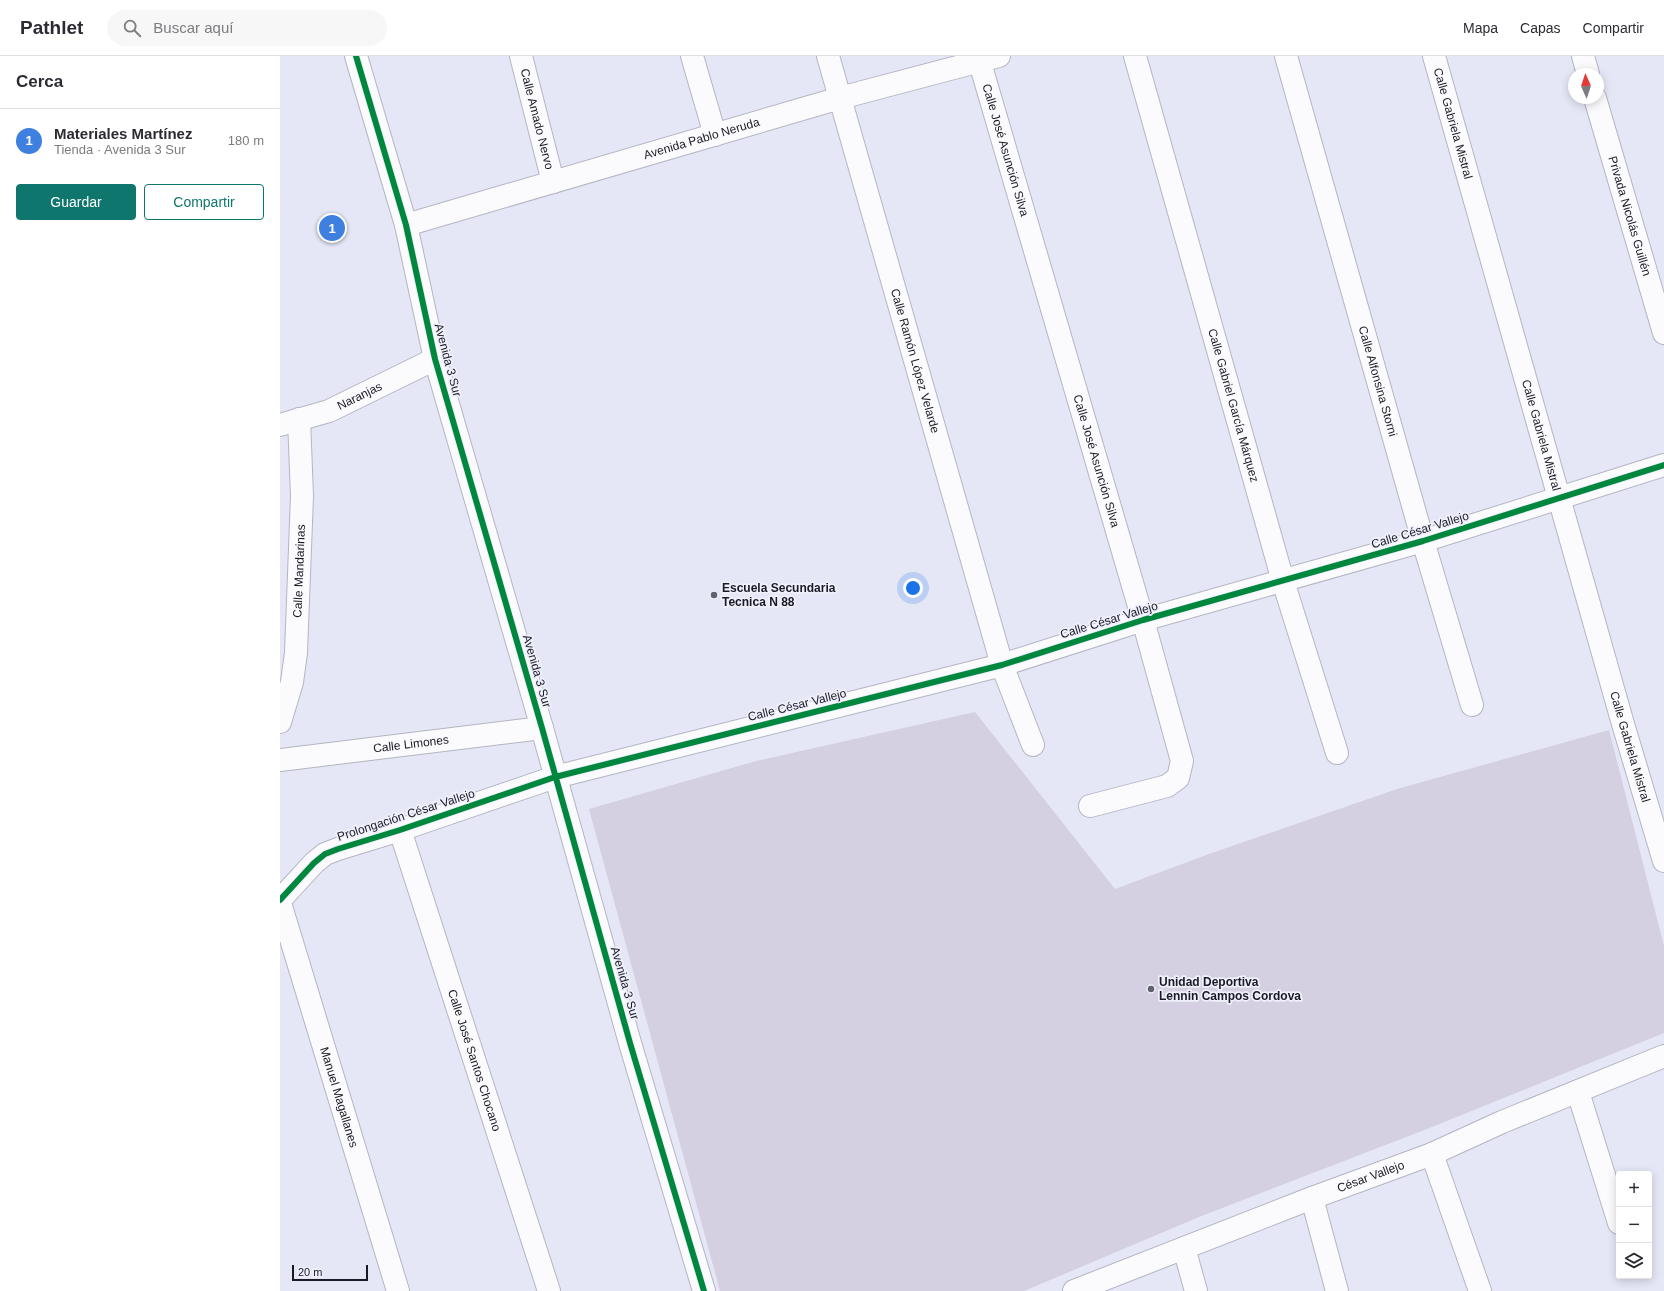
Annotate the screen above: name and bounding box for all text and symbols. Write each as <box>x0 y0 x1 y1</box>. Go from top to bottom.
search box <box>107 10 387 46</box>
text: Pathlet <box>20 17 83 38</box>
icon: search <box>121 17 143 39</box>
text: Buscar aquí <box>153 19 233 36</box>
text: Mapa <box>1463 20 1498 36</box>
text: Capas <box>1520 20 1561 36</box>
text: Compartir <box>1583 20 1644 36</box>
street label: Calle Gabriela Mistral <box>1431 66 1475 181</box>
street label: Calle Amado Nervo <box>517 67 557 171</box>
north arrow <box>1568 68 1604 104</box>
text: Cerca <box>16 72 63 91</box>
street label: Calle José Asunción Silva <box>979 82 1032 218</box>
street label: Avenida Pablo Neruda <box>642 115 761 162</box>
text: Materiales Martínez <box>54 125 192 142</box>
text: 1 <box>25 133 33 148</box>
text: 180 m <box>228 133 264 148</box>
text: Tienda · Avenida 3 Sur <box>54 142 186 157</box>
street label: Privada Nicolás Guillén <box>1605 154 1654 278</box>
button: Guardar <box>16 184 136 220</box>
button: Compartir <box>144 184 264 220</box>
pin: 1 <box>319 213 345 243</box>
street label: Calle Ramón López Velarde <box>888 287 942 435</box>
street label: Avenida 3 Sur <box>432 322 464 398</box>
street label: Calle Alfonsina Storni <box>1356 324 1400 438</box>
street label: Calle Gabriel García Márquez <box>1205 327 1262 484</box>
street label: Calle Gabriela Mistral <box>1519 378 1564 492</box>
street label: Naranjas <box>335 379 384 413</box>
street label: Calle José Asunción Silva <box>1070 393 1123 529</box>
street label: Calle César Vallejo <box>1370 508 1471 551</box>
street label: Calle Mandarinas <box>290 524 308 618</box>
your location <box>903 578 923 598</box>
place label: Escuela Secundaria Tecnica N 88 <box>722 581 836 609</box>
marker: Escuela Secundaria Tecnica N 88 <box>709 590 719 600</box>
street label: Calle César Vallejo <box>1059 598 1160 641</box>
street label: Avenida 3 Sur <box>520 633 554 709</box>
street label: Calle César Vallejo <box>746 686 848 724</box>
street label: Calle Gabriela Mistral <box>1607 690 1653 804</box>
street label: Calle Limones <box>372 732 450 756</box>
street label: Prolongación César Vallejo <box>335 786 477 844</box>
street label: Avenida 3 Sur <box>608 945 642 1021</box>
place label: Unidad Deportiva Lennin Campos Cordova <box>1159 975 1301 1003</box>
marker: Unidad Deportiva Lennin Campos Cordova <box>1146 984 1156 994</box>
street label: Calle José Santos Chocano <box>445 988 504 1133</box>
street label: Manuel Magallanes <box>317 1045 361 1149</box>
street label: César Vallejo <box>1335 1158 1406 1195</box>
map controls <box>1616 1171 1652 1279</box>
button: + <box>1616 1171 1652 1207</box>
button: − <box>1616 1207 1652 1243</box>
button: layers <box>1616 1243 1652 1279</box>
scale bar <box>292 1263 368 1282</box>
text: 20 m <box>298 1266 322 1278</box>

